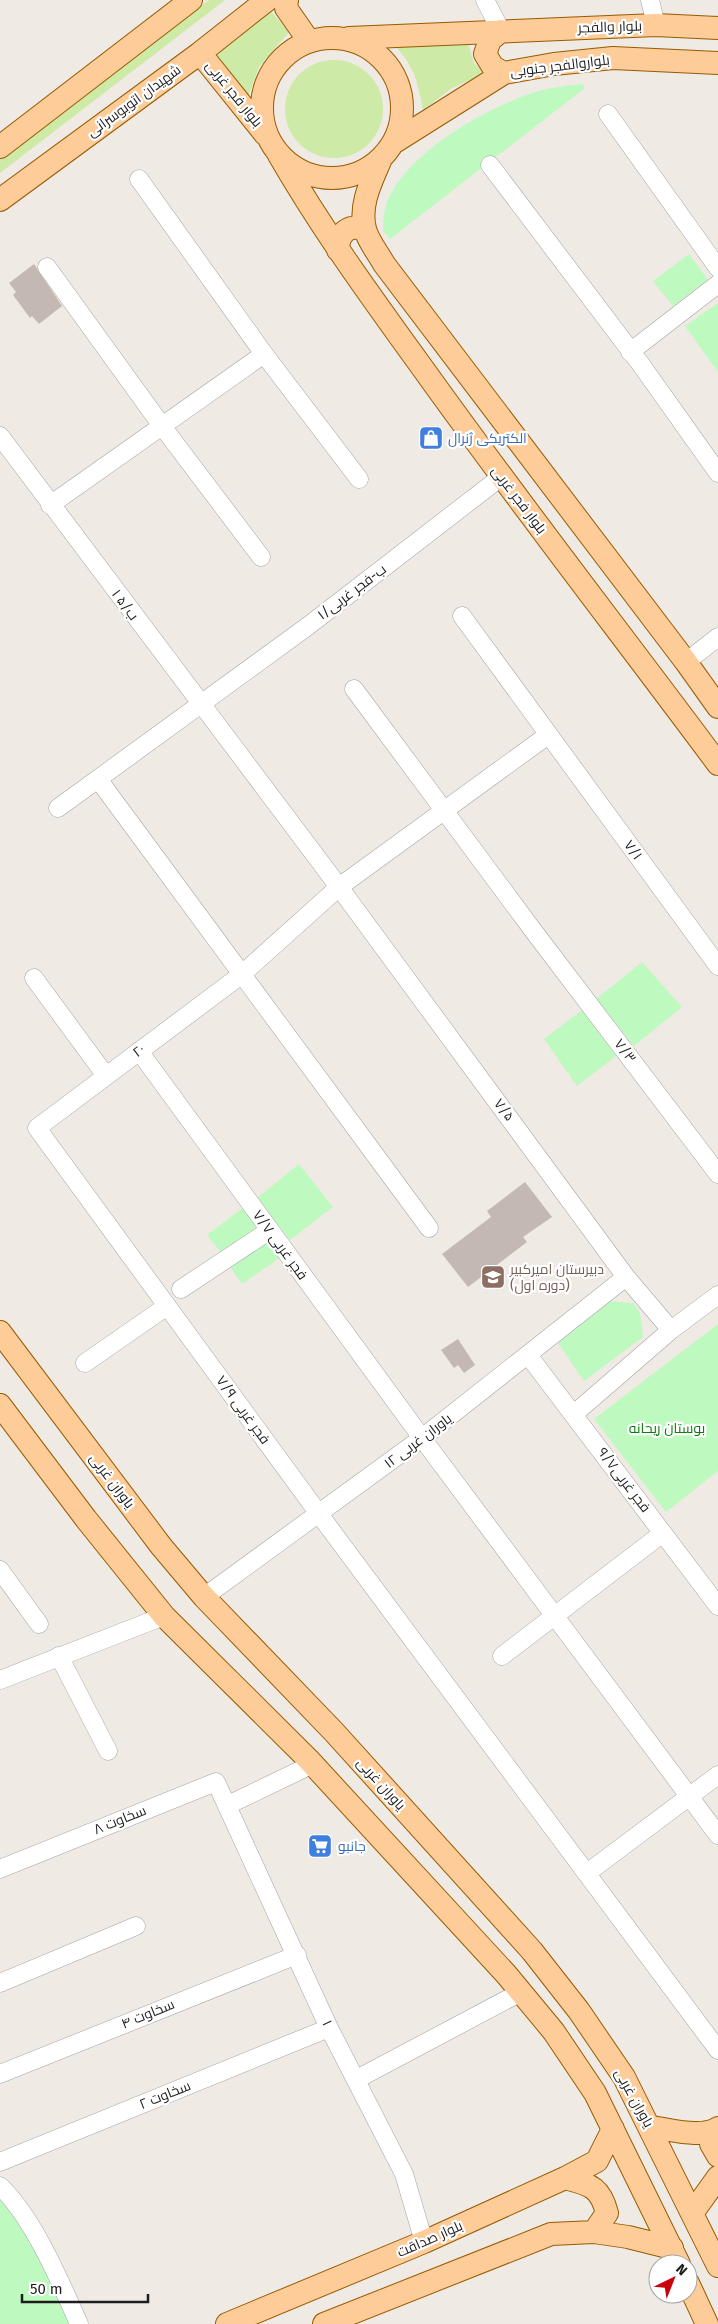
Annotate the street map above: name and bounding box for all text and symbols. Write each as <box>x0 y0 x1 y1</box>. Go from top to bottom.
street label: بلوار والفجر <box>577 17 642 37</box>
street label: بلواروالفجر جنوبی <box>509 51 611 81</box>
street label: بلوار فجر غربی <box>202 57 266 131</box>
street label: شهیدان اتوبوسرانی <box>84 61 184 141</box>
shop icon: الکتریکی ژنرال <box>418 425 444 451</box>
place label: الکتریکی ژنرال <box>448 430 527 447</box>
street label: بلوار فجر غربی <box>488 463 550 537</box>
street label: ۱/ب-فجر غربی <box>314 561 390 623</box>
street label: ۱ ب/۵ <box>108 586 142 624</box>
street label: ۷/۱ <box>620 837 646 863</box>
street label: ۷/۳ <box>611 1036 639 1066</box>
street label: ۲۰ <box>130 1041 148 1061</box>
street label: ۷/۵ <box>490 1095 518 1125</box>
street label: ۷/۷ فجر غربی <box>249 1207 311 1283</box>
place label: دبیرستان امیرکبیر (دوره اول) <box>509 1261 604 1294</box>
school or university icon: دبیرستان امیرکبیر (دوره اول) <box>480 1264 506 1290</box>
street label: ۷/۹ فجر غربی <box>212 1372 274 1448</box>
street label: ۱۲ یاوران غربی <box>381 1410 455 1472</box>
park label: بوستان ریحانه <box>629 1420 705 1437</box>
street label: فجر غربی۹/۷ <box>594 1444 654 1516</box>
street label: یاوران غربی <box>86 1450 138 1512</box>
street label: یاوران غربی <box>353 1754 409 1814</box>
street label: سخاوت ۸ <box>91 1802 149 1838</box>
supermarket icon: جانبو <box>307 1833 333 1859</box>
place label: جانبو <box>338 1838 366 1855</box>
street label: سخاوت ۴ <box>119 1996 177 2032</box>
street label: ۱ <box>318 2017 336 2029</box>
street label: یاوران غربی <box>611 2066 657 2131</box>
street label: سخاوت ۲ <box>137 2077 193 2113</box>
street label: بلوار صداقت <box>395 2217 465 2261</box>
north arrow <box>648 2254 698 2304</box>
text: N <box>672 2260 691 2279</box>
scale bar <box>22 2272 149 2304</box>
text: 50 m <box>30 2280 63 2298</box>

